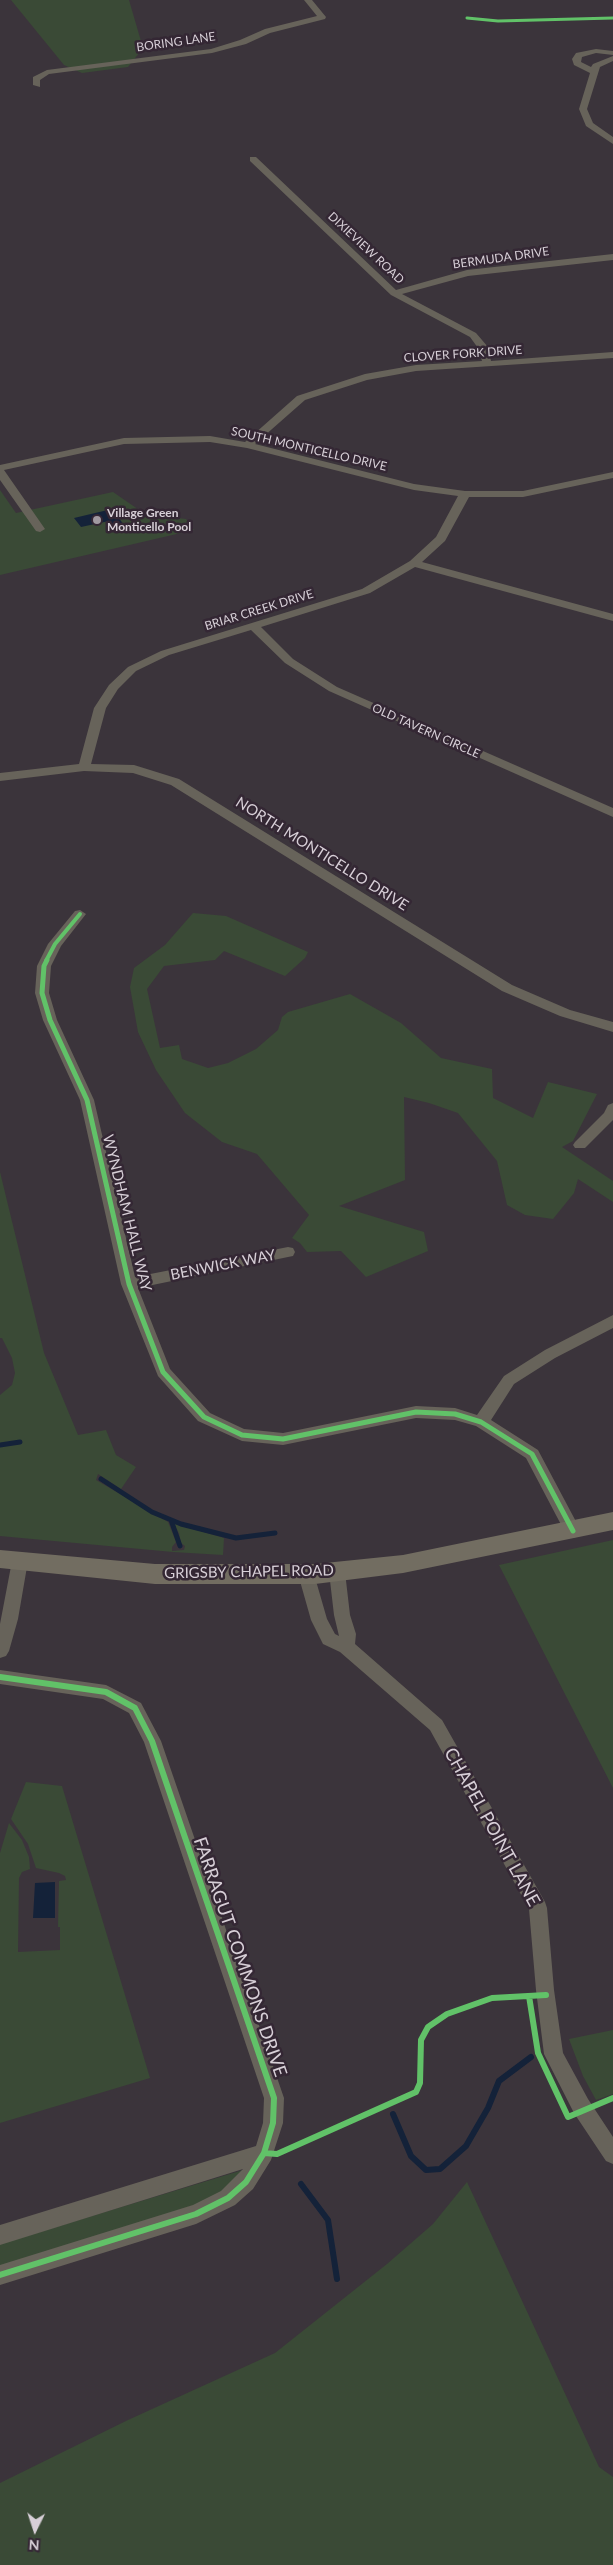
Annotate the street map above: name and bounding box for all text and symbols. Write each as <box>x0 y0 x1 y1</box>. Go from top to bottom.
street label: BORING LANE <box>136 29 216 55</box>
street label: DIXIEVIEW ROAD <box>325 209 407 287</box>
street label: BERMUDA DRIVE <box>452 244 550 272</box>
street label: CLOVER FORK DRIVE <box>403 343 523 365</box>
street label: SOUTH MONTICELLO DRIVE <box>230 424 388 474</box>
place label: Village Green Monticello Pool <box>107 506 191 534</box>
marker: Village Green Monticello Pool <box>91 514 103 526</box>
street label: BRIAR CREEK DRIVE <box>203 587 315 633</box>
street label: OLD TAVERN CIRCLE <box>370 701 482 761</box>
street label: NORTH MONTICELLO DRIVE <box>232 793 412 915</box>
street label: WYNDHAM HALL WAY <box>99 1133 155 1293</box>
street label: BENWICK WAY <box>169 1246 277 1284</box>
street label: GRIGSBY CHAPEL ROAD <box>164 1562 334 1582</box>
street label: CHAPEL POINT LANE <box>439 1744 545 1910</box>
street label: FARRAGUT COMMONS DRIVE <box>189 1834 291 2080</box>
north arrow <box>10 2505 60 2555</box>
text: N <box>28 2537 40 2554</box>

